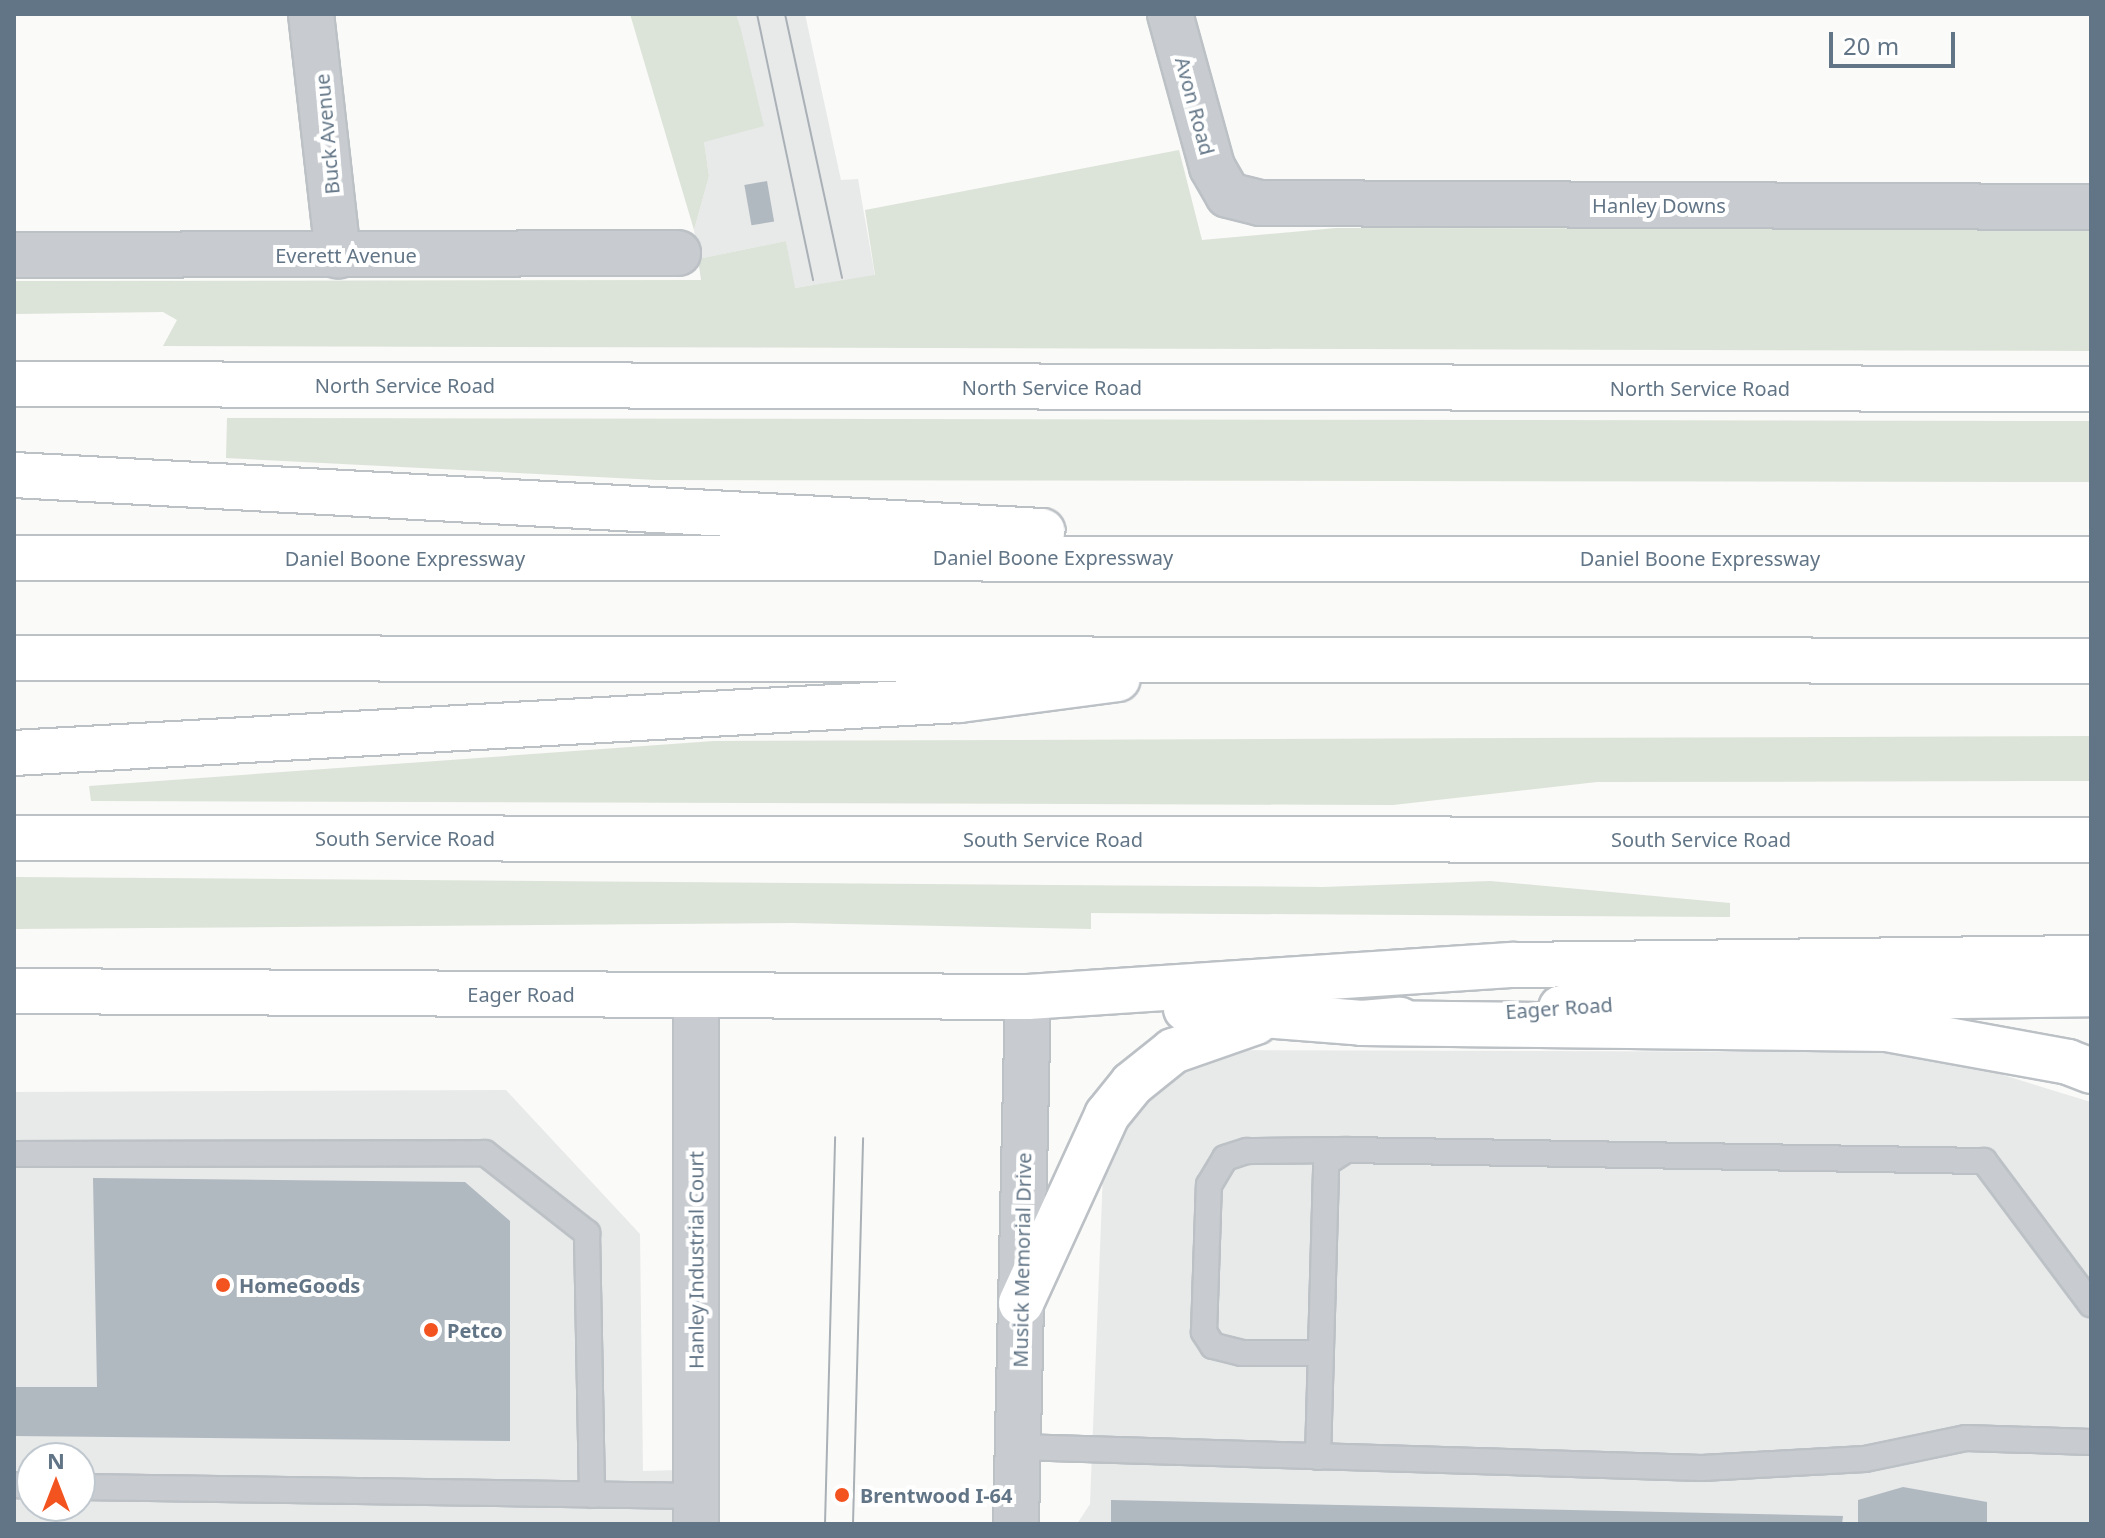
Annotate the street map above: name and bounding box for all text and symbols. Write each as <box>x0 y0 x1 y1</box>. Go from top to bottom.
scale bar <box>1833 16 1959 66</box>
text: 20 m <box>1843 29 1899 62</box>
street label: Avon Road <box>1170 54 1220 158</box>
street label: Buck Avenue <box>310 73 344 195</box>
street label: Hanley Downs <box>1592 193 1726 217</box>
street label: Everett Avenue <box>275 243 417 267</box>
street label: North Service Road <box>315 373 495 397</box>
street label: North Service Road <box>962 375 1142 399</box>
street label: North Service Road <box>1610 376 1790 400</box>
street label: Daniel Boone Expressway <box>933 545 1173 569</box>
street label: Daniel Boone Expressway <box>285 546 525 570</box>
street label: Daniel Boone Expressway <box>1580 546 1820 570</box>
street label: South Service Road <box>315 826 495 850</box>
street label: South Service Road <box>963 827 1143 851</box>
street label: South Service Road <box>1611 827 1791 851</box>
street label: Eager Road <box>467 982 575 1006</box>
street label: Eager Road <box>1505 992 1613 1024</box>
street label: Hanley Industrial Court <box>684 1151 708 1369</box>
street label: Musick Memorial Drive <box>1008 1152 1036 1368</box>
place label: HomeGoods <box>239 1273 360 1297</box>
marker: HomeGoods <box>214 1276 232 1294</box>
place label: Petco <box>447 1318 503 1342</box>
marker: Petco <box>422 1321 440 1339</box>
north arrow <box>16 1442 96 1522</box>
text: N <box>47 1445 65 1475</box>
place label: Brentwood I-64 <box>860 1483 1012 1507</box>
marker: Brentwood I-64 <box>831 1484 853 1506</box>

